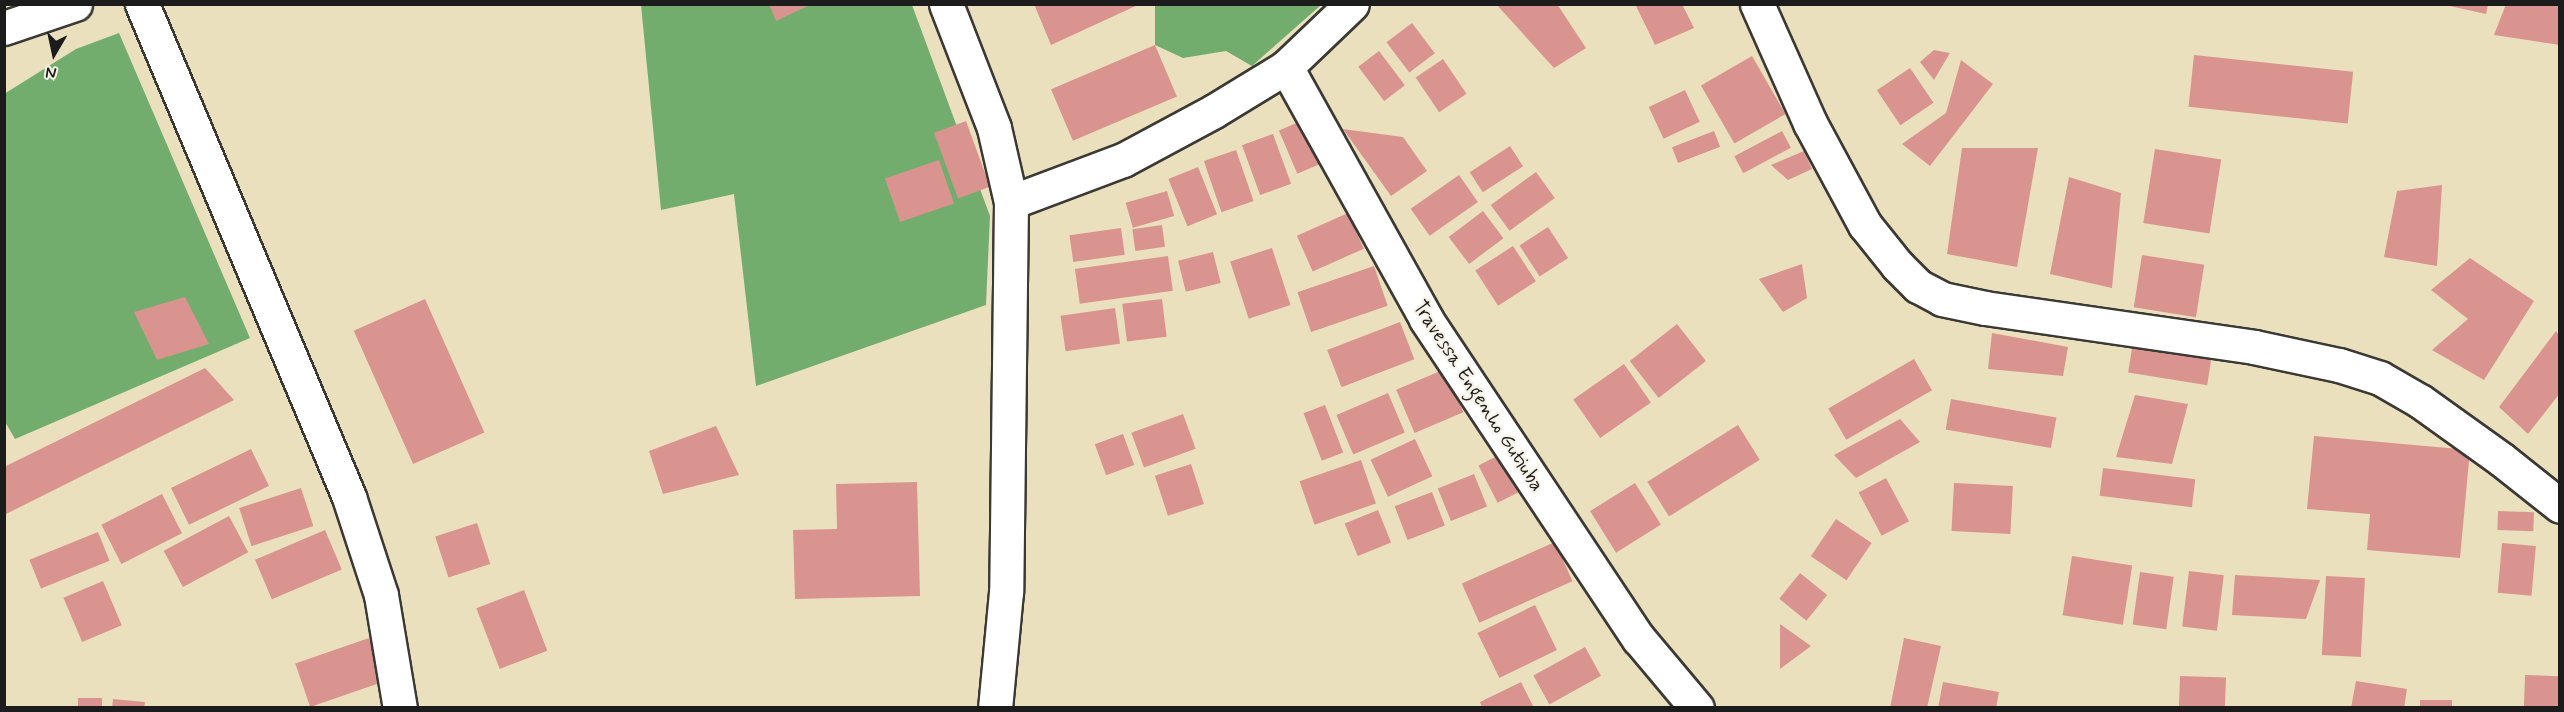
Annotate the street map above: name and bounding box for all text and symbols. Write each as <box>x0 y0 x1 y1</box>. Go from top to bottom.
north arrow <box>24 24 84 84</box>
text: N <box>44 61 58 83</box>
street label: Travessa Engenho Gutiuba <box>1407 296 1549 496</box>

